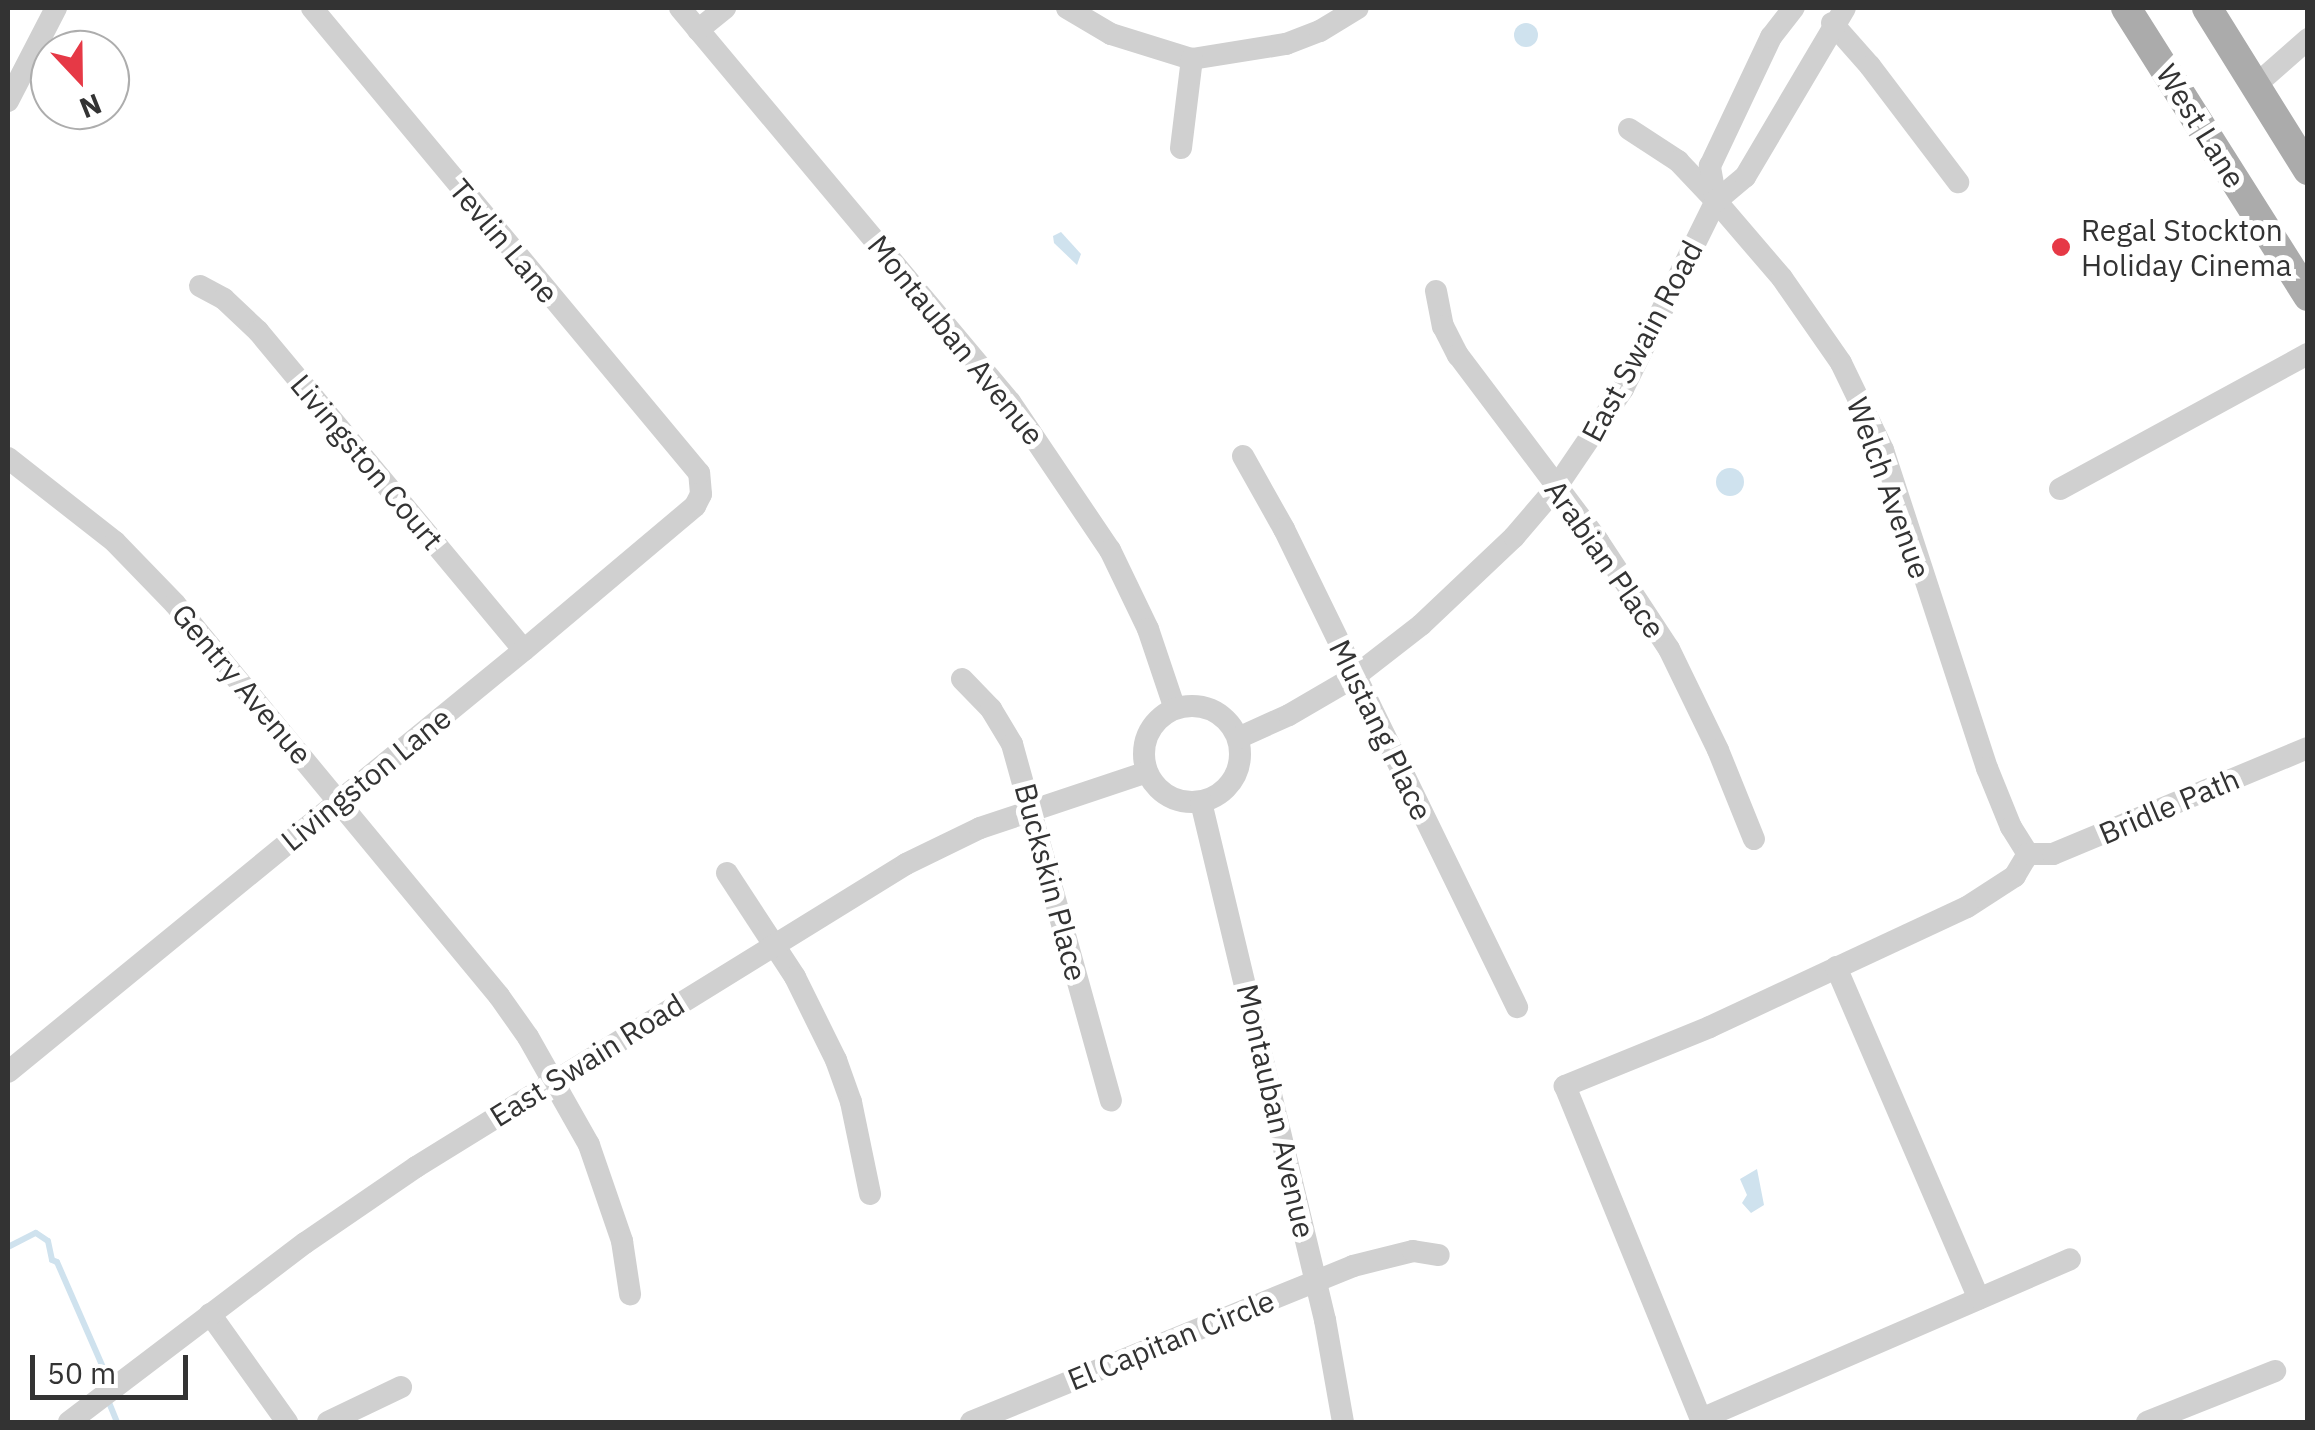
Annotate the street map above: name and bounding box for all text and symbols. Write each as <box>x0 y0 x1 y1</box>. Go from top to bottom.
north arrow <box>30 30 130 130</box>
street label: West Lane <box>2149 57 2253 195</box>
text: N <box>74 85 107 127</box>
street label: Tevlin Lane <box>442 172 566 310</box>
place label: Regal Stockton Holiday Cinema <box>2081 212 2292 282</box>
street label: Montauban Avenue <box>860 228 1052 452</box>
street label: East Swain Road <box>1574 234 1710 448</box>
marker: Regal Stockton Holiday Cinema <box>2050 236 2072 258</box>
street label: Livingston Court <box>283 367 451 557</box>
street label: Welch Avenue <box>1840 392 1938 584</box>
street label: Arabian Place <box>1537 473 1673 645</box>
street label: Gentry Avenue <box>164 596 320 772</box>
street label: Mustang Place <box>1322 634 1440 826</box>
street label: Livingston Lane <box>274 700 458 858</box>
street label: Bridle Path <box>2094 760 2244 852</box>
street label: Buckskin Place <box>1007 779 1095 985</box>
street label: Montauban Avenue <box>1229 981 1323 1241</box>
street label: East Swain Road <box>483 986 691 1134</box>
street label: El Capitan Circle <box>1062 1282 1280 1398</box>
scale bar <box>35 1335 192 1397</box>
text: 50 m <box>47 1353 116 1392</box>

